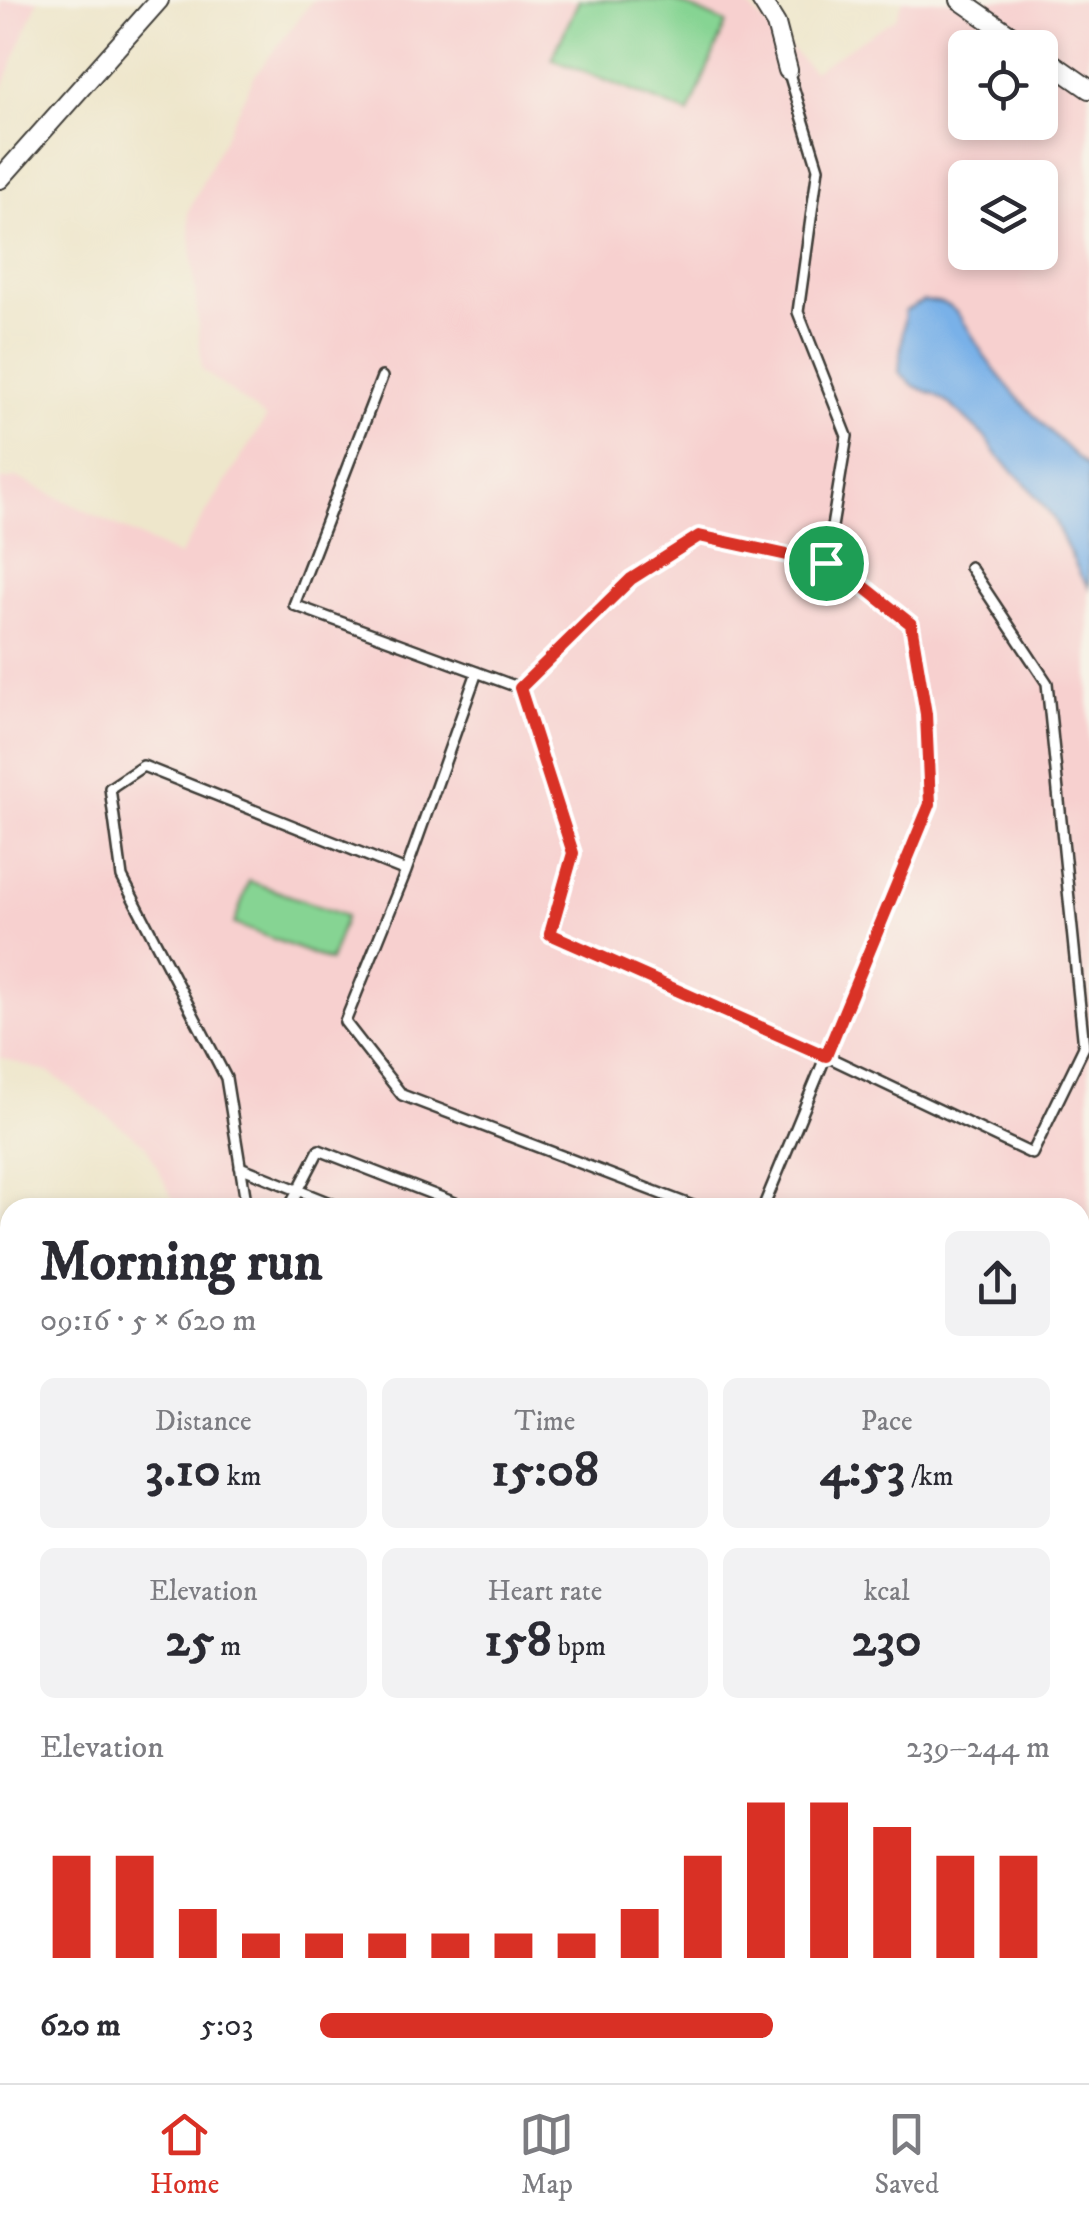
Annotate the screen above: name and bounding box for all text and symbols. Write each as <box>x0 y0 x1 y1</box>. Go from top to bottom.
map controls <box>948 30 1058 270</box>
button: locate <box>948 30 1058 140</box>
button: layers <box>948 160 1058 270</box>
pin <box>784 521 869 606</box>
icon: arrive <box>799 536 854 591</box>
text: Morning run <box>40 1229 322 1298</box>
button: share <box>945 1231 1050 1336</box>
text: 09:16 · 5 × 620 m <box>40 1301 257 1341</box>
text: Distance <box>155 1404 252 1439</box>
text: Time <box>515 1404 575 1439</box>
text: Pace <box>861 1404 913 1439</box>
text: 3.10 <box>145 1439 221 1502</box>
text: 15:08 <box>491 1439 599 1502</box>
text: 4:53 <box>820 1439 905 1502</box>
text: km <box>221 1459 262 1494</box>
text: /km <box>905 1459 954 1494</box>
text: Elevation <box>149 1574 258 1609</box>
text: Heart rate <box>488 1574 602 1609</box>
text: kcal <box>864 1574 910 1609</box>
text: 25 <box>165 1609 214 1672</box>
text: 158 <box>484 1609 552 1672</box>
text: 230 <box>852 1609 922 1672</box>
text: m <box>214 1629 241 1664</box>
text: bpm <box>552 1629 606 1664</box>
text: Elevation <box>40 1728 164 1768</box>
text: 239–244 m <box>906 1728 1050 1768</box>
text: 620 m <box>40 2006 121 2046</box>
text: 5:03 <box>200 2006 253 2046</box>
tab: Home <box>150 2107 219 2202</box>
tab: Map <box>519 2107 574 2202</box>
tab: Saved <box>875 2107 939 2202</box>

